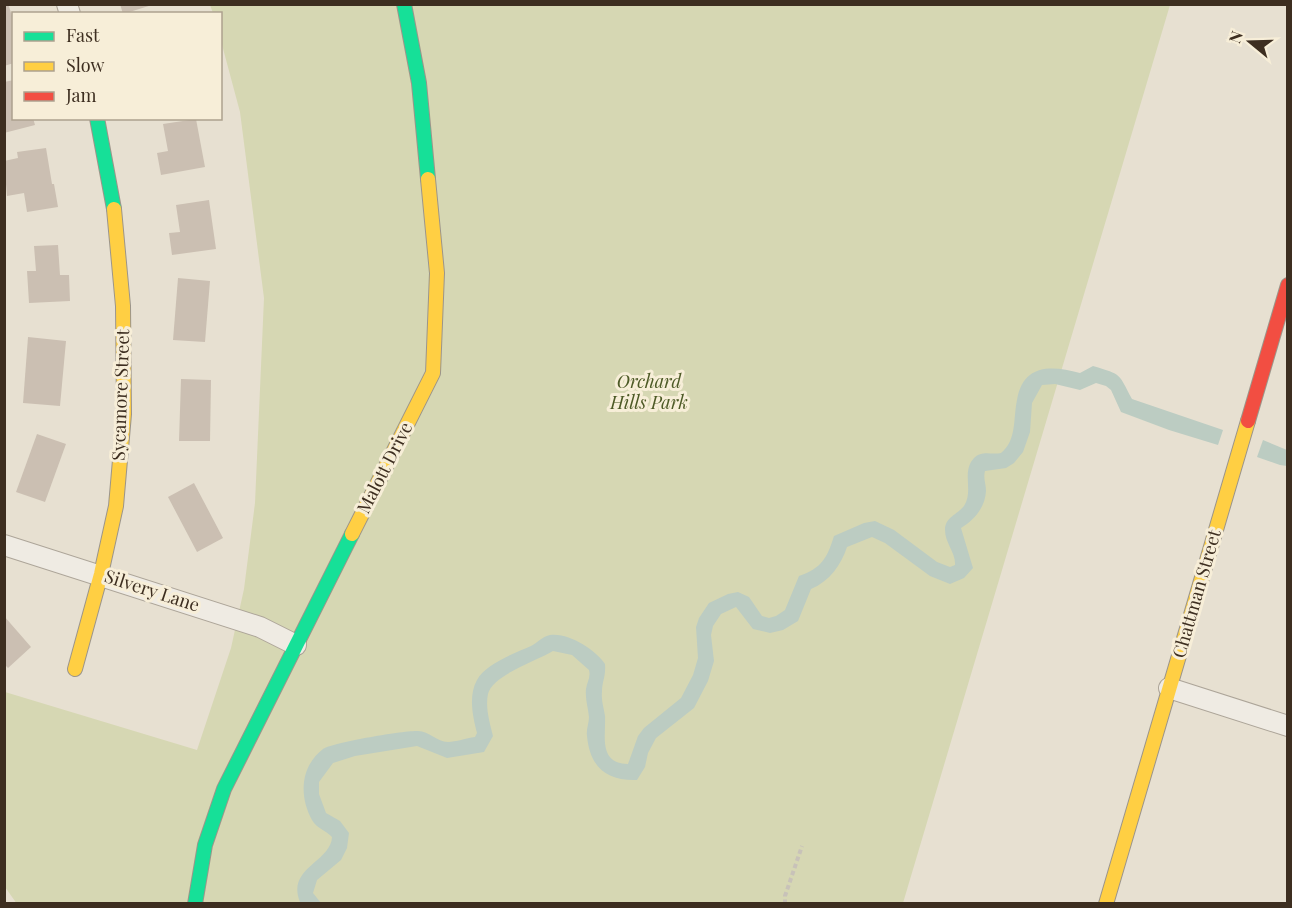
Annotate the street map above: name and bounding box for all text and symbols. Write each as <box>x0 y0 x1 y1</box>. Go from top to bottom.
legend <box>12 12 222 120</box>
north arrow <box>1220 12 1280 72</box>
text: Fast <box>66 23 100 47</box>
text: N <box>1224 28 1247 46</box>
text: Slow <box>66 53 104 77</box>
text: Jam <box>65 83 96 107</box>
street label: Sycamore Street <box>106 328 134 461</box>
park label: Orchard Hills Park <box>609 369 688 414</box>
street label: Malott Drive <box>351 418 417 517</box>
street label: Chattman Street <box>1166 526 1226 661</box>
street label: Silvery Lane <box>102 563 203 617</box>

